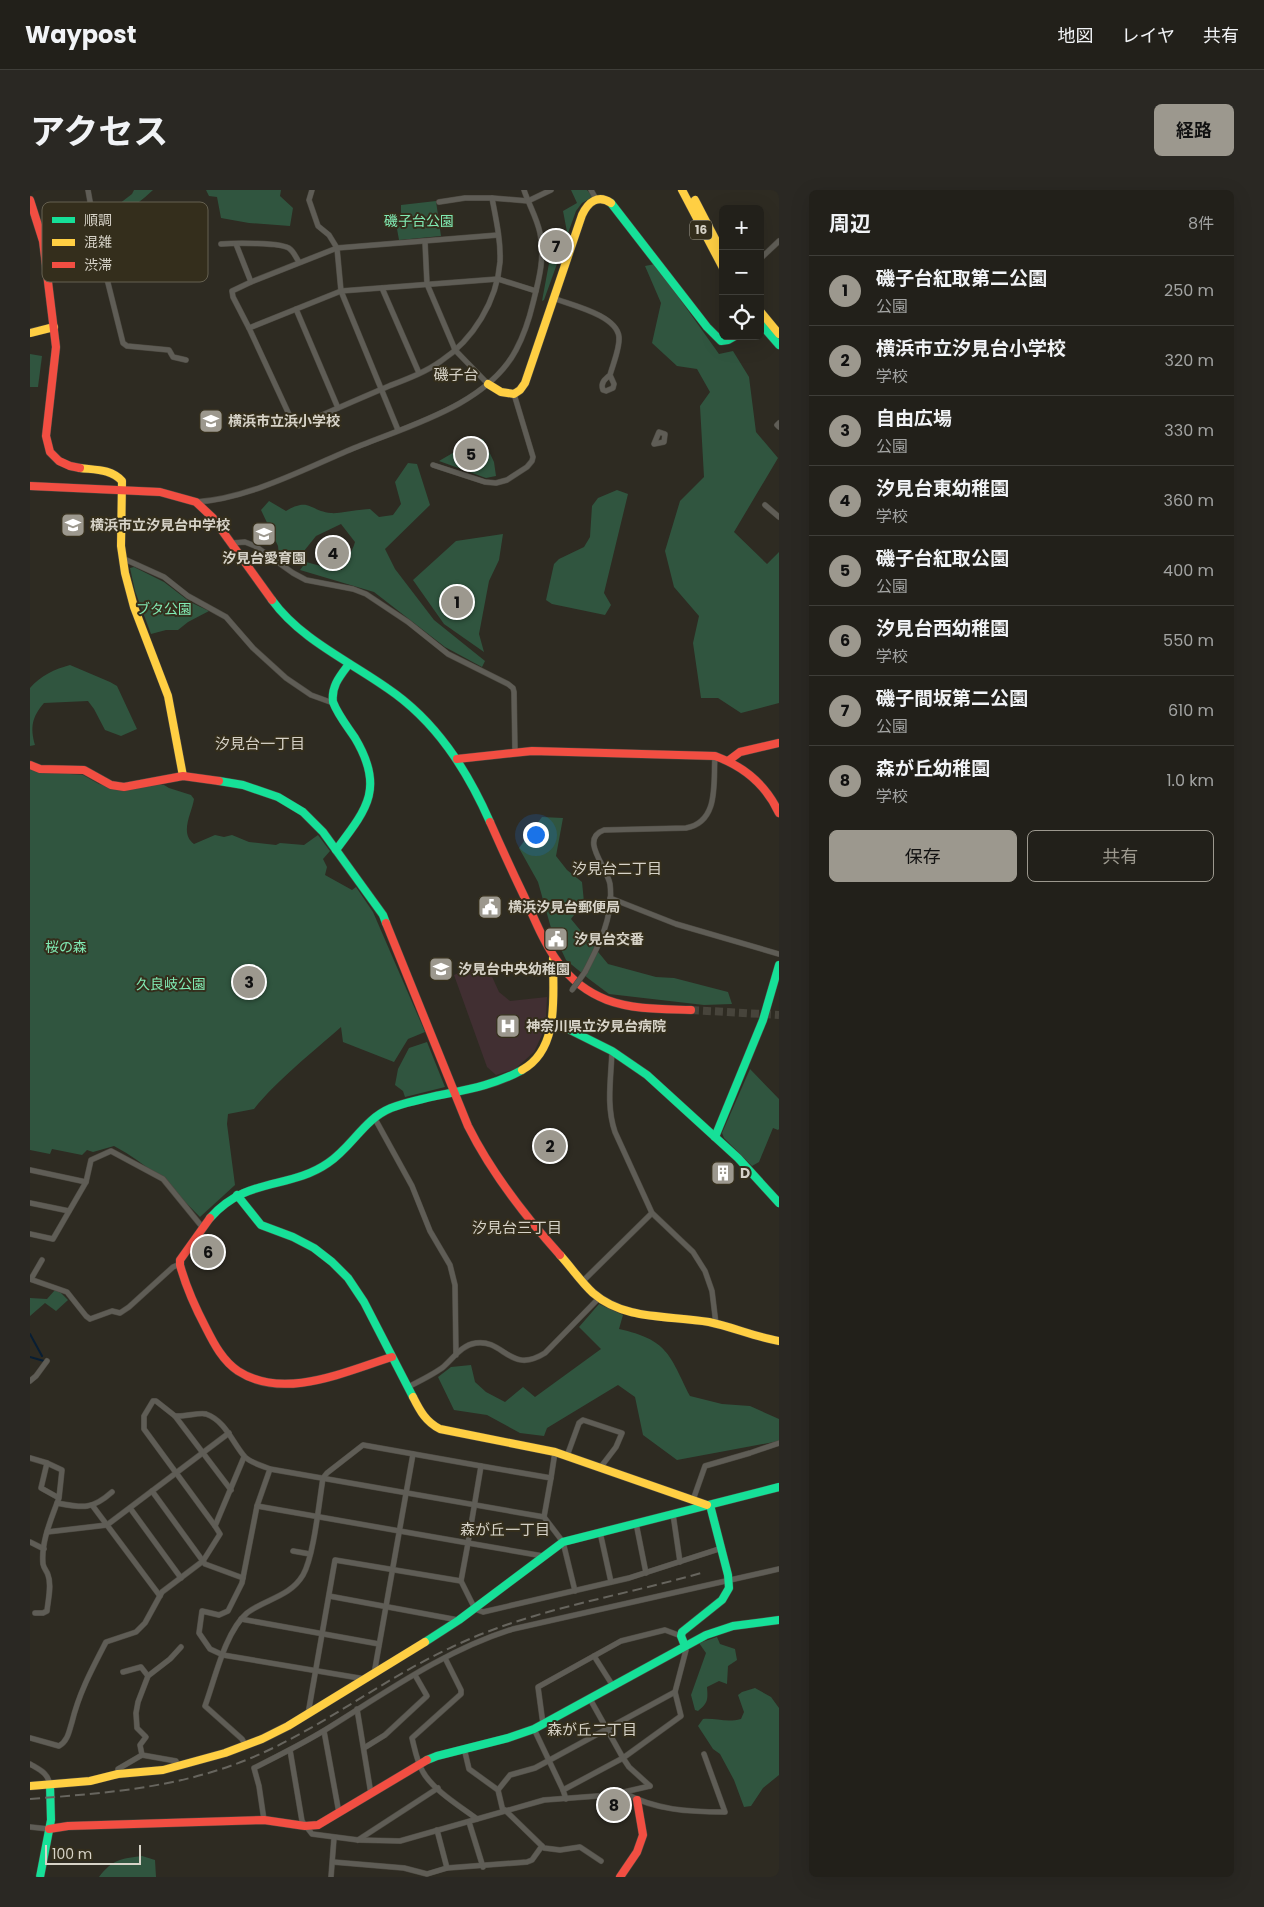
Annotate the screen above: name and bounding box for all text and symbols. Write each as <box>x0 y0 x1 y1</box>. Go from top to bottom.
text: Waypost <box>25 18 136 51</box>
text: 地図 <box>1058 23 1094 48</box>
text: レイヤ <box>1122 23 1175 48</box>
text: 共有 <box>1203 23 1239 48</box>
button: 経路 <box>1154 104 1234 156</box>
text: アクセス <box>30 107 168 156</box>
legend <box>42 202 208 282</box>
map controls <box>719 205 764 340</box>
button: + <box>719 205 764 250</box>
text: 周辺 <box>829 209 871 238</box>
text: 順調 <box>84 210 112 230</box>
park label: 磯子台公園 <box>384 211 454 231</box>
text: 8件 <box>1188 212 1214 235</box>
road number: 16 <box>690 220 712 240</box>
pin: 7 <box>540 227 572 265</box>
text: 混雑 <box>84 232 112 252</box>
button: − <box>719 250 764 295</box>
text: 渋滞 <box>84 255 112 275</box>
text: 磯子台紅取第二公園 <box>876 265 1047 292</box>
text: 1 <box>842 279 848 302</box>
text: 250 m <box>1164 279 1214 302</box>
button: locate <box>719 295 764 340</box>
text: 公園 <box>876 295 908 318</box>
text: 横浜市立汐見台小学校 <box>876 335 1066 362</box>
text: 2 <box>840 349 850 372</box>
text: 320 m <box>1165 349 1214 372</box>
district label: 磯子台 <box>433 364 479 385</box>
text: 学校 <box>876 365 908 388</box>
text: 自由広場 <box>876 405 952 432</box>
school or university icon: 横浜市立浜小学校 <box>198 408 224 434</box>
place label: 横浜市立浜小学校 <box>228 411 340 431</box>
text: 3 <box>840 419 850 442</box>
text: 330 m <box>1164 419 1214 442</box>
pin: 5 <box>455 435 487 473</box>
text: 公園 <box>876 435 908 458</box>
text: 汐見台東幼稚園 <box>876 475 1009 502</box>
text: 4 <box>840 489 850 512</box>
text: 360 m <box>1164 489 1214 512</box>
text: 学校 <box>876 505 908 528</box>
school or university icon: 横浜市立汐見台中学校 <box>60 512 86 538</box>
place label: 横浜市立汐見台中学校 <box>90 515 230 535</box>
school or university icon: 汐見台愛育園 <box>251 521 277 547</box>
pin: 4 <box>317 534 349 572</box>
text: 磯子台紅取公園 <box>876 545 1009 572</box>
place label: 汐見台愛育園 <box>222 548 306 568</box>
text: 5 <box>840 559 850 582</box>
text: 400 m <box>1163 559 1214 582</box>
text: 公園 <box>876 575 908 598</box>
pin: 1 <box>441 583 473 621</box>
park label: ブタ公園 <box>136 599 192 619</box>
text: 汐見台西幼稚園 <box>876 615 1009 642</box>
text: 6 <box>840 629 850 652</box>
text: 550 m <box>1163 629 1214 652</box>
text: 学校 <box>876 645 908 668</box>
text: 磯子間坂第二公園 <box>876 685 1028 712</box>
text: 7 <box>841 699 849 722</box>
text: 610 m <box>1168 699 1214 722</box>
text: 公園 <box>876 715 908 738</box>
district label: 汐見台一丁目 <box>215 733 305 754</box>
text: 森が丘幼稚園 <box>876 755 990 782</box>
text: 8 <box>840 769 850 792</box>
text: 1.0 km <box>1166 769 1214 792</box>
text: 学校 <box>876 785 908 808</box>
your location <box>523 822 549 848</box>
button: 保存 <box>829 830 1017 882</box>
button: 共有 <box>1027 830 1214 882</box>
district label: 汐見台二丁目 <box>572 858 662 879</box>
public building icon: 横浜汐見台郵便局 <box>477 894 503 920</box>
place label: 横浜汐見台郵便局 <box>508 897 620 917</box>
public building icon: 汐見台交番 <box>543 926 569 952</box>
place label: 汐見台交番 <box>574 929 644 949</box>
park label: 桜の森 <box>45 937 87 957</box>
school or university icon: 汐見台中央幼稚園 <box>428 956 454 982</box>
place label: 汐見台中央幼稚園 <box>458 959 570 979</box>
pin: 3 <box>233 963 265 1001</box>
park label: 久良岐公園 <box>136 974 206 994</box>
hospital icon: 神奈川県立汐見台病院 <box>495 1013 521 1039</box>
place label: 神奈川県立汐見台病院 <box>526 1016 666 1036</box>
pin: 2 <box>534 1127 566 1165</box>
building icon: D <box>710 1160 736 1186</box>
place label: D <box>740 1163 750 1183</box>
district label: 汐見台三丁目 <box>472 1217 562 1238</box>
pin: 6 <box>192 1233 224 1271</box>
district label: 森が丘一丁目 <box>460 1519 550 1540</box>
district label: 森が丘二丁目 <box>547 1719 637 1740</box>
pin: 8 <box>598 1786 630 1824</box>
scale bar <box>45 1842 141 1865</box>
text: 100 m <box>52 1844 92 1864</box>

